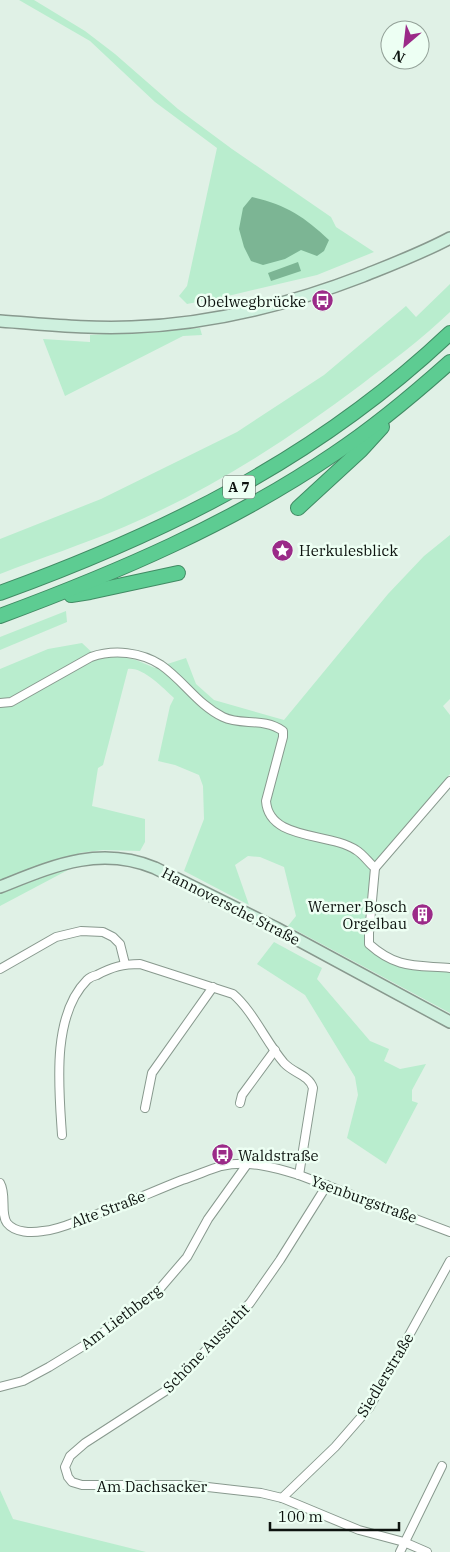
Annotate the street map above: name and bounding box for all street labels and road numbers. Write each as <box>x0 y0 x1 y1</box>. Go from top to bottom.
road number: A 7 <box>223 476 255 498</box>
street label: Hannoversche Straße <box>159 863 303 949</box>
street label: Ysenburgstraße <box>308 1171 420 1227</box>
street label: Alte Straße <box>68 1186 148 1232</box>
street label: Am Liethberg <box>77 1280 165 1354</box>
street label: Schöne Aussicht <box>159 1300 253 1396</box>
street label: Siedlerstraße <box>352 1329 418 1421</box>
street label: Am Dachsacker <box>97 1477 208 1496</box>

